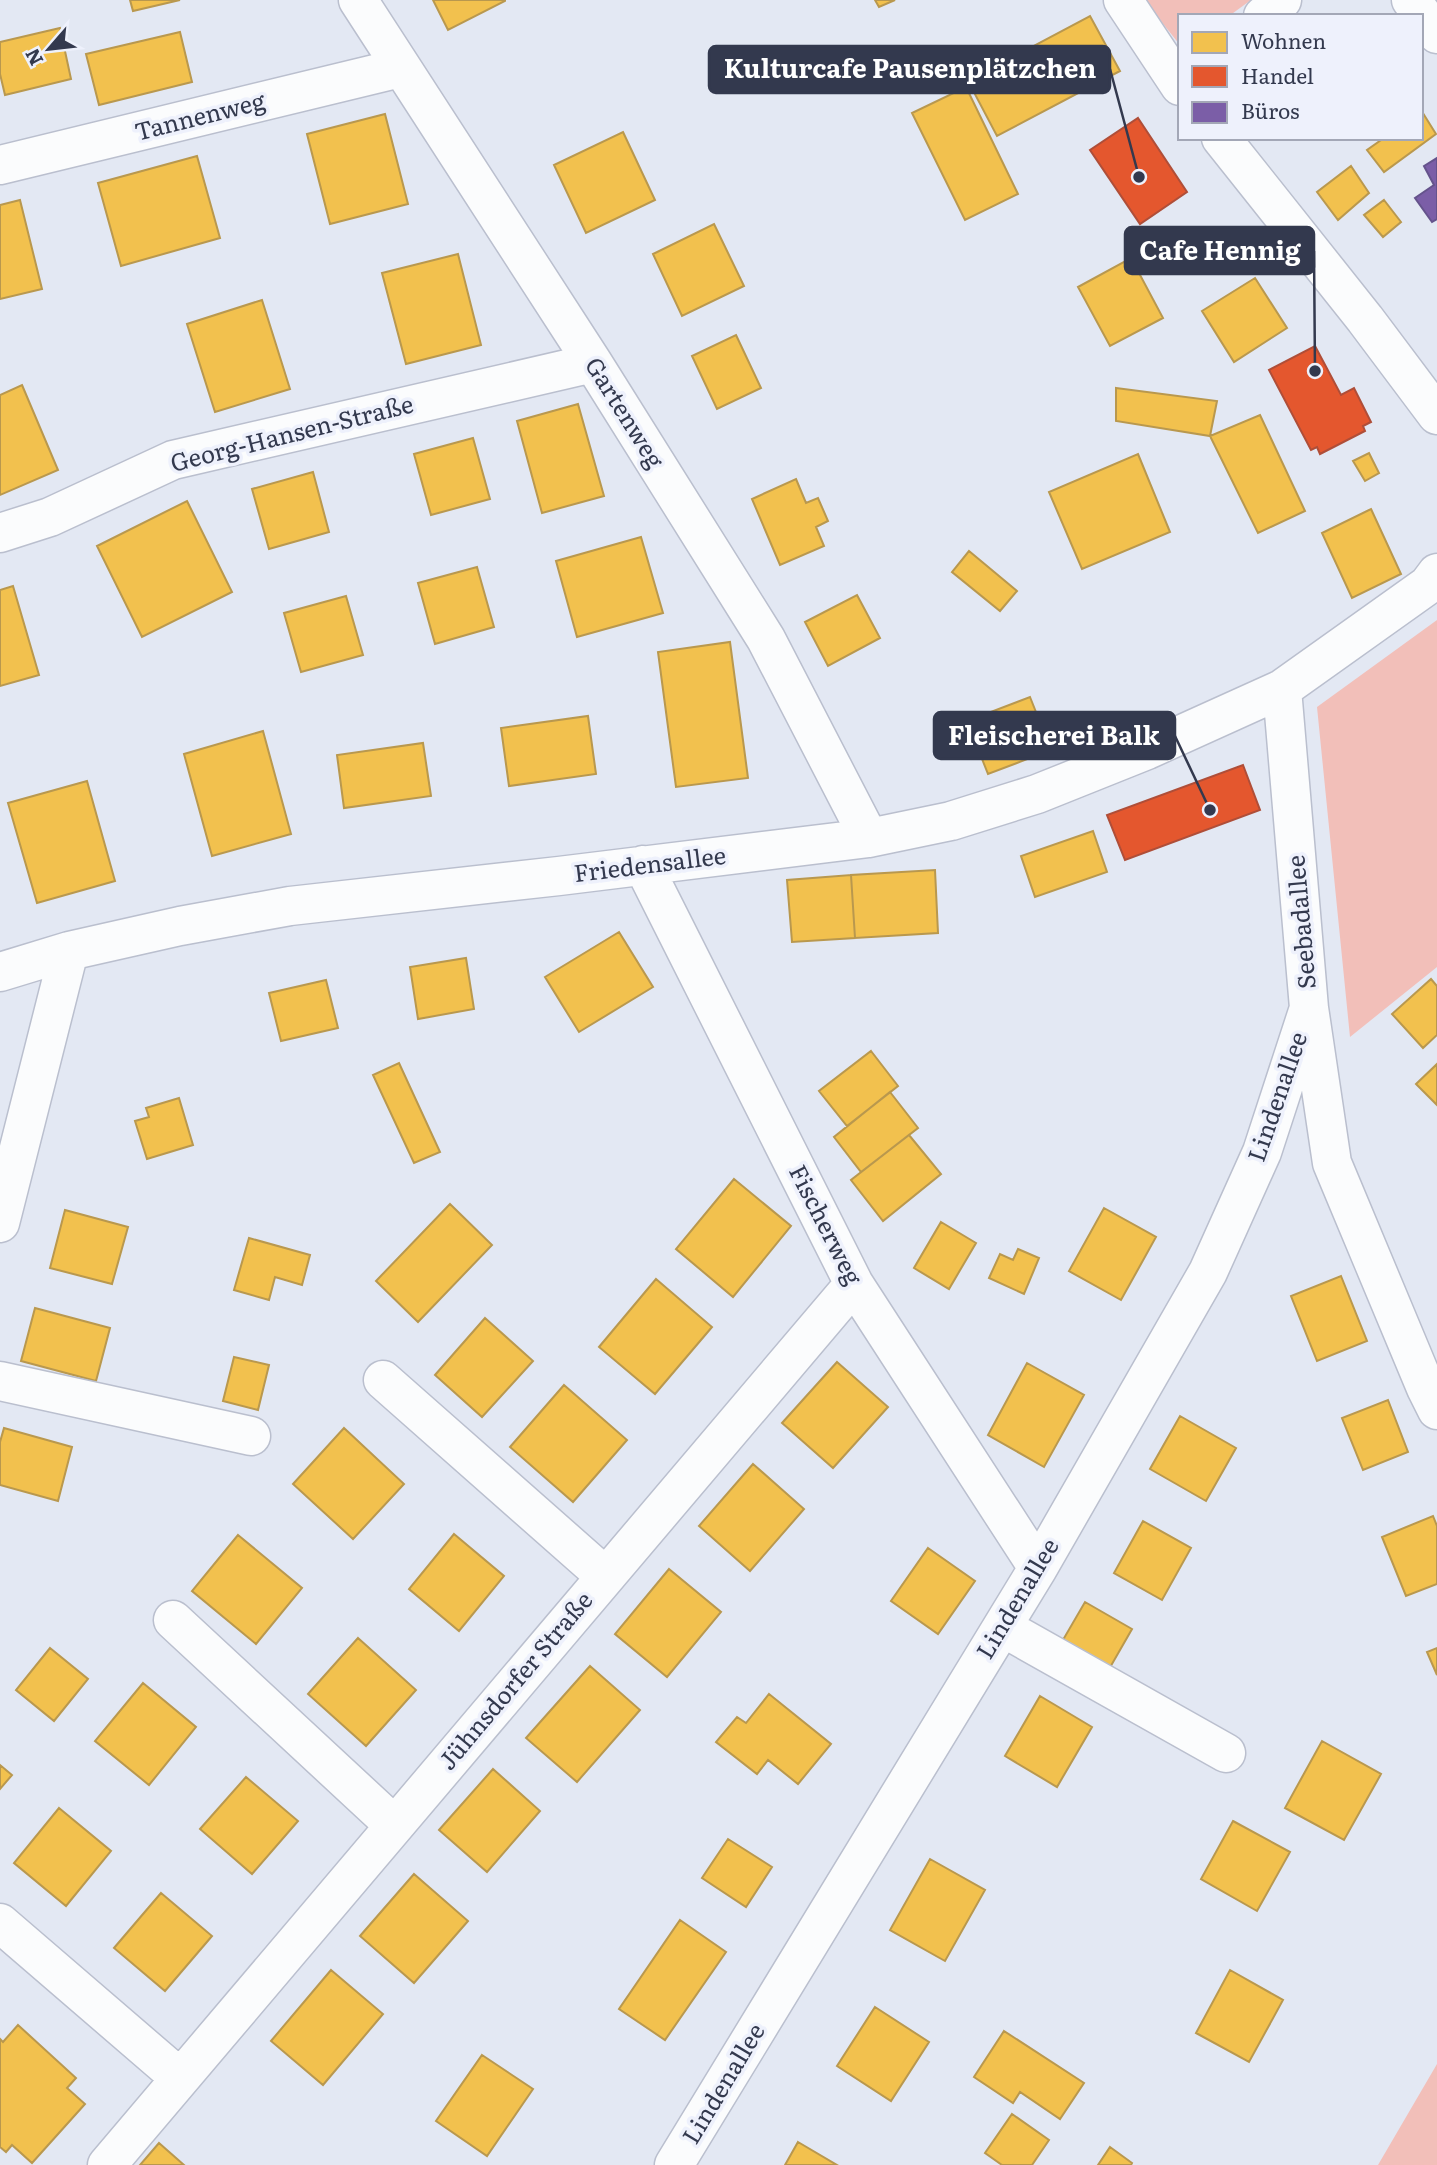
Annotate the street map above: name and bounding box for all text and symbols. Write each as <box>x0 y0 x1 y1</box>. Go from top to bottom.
north arrow <box>14 14 84 84</box>
legend <box>1178 14 1423 140</box>
text: Wohnen <box>1241 24 1326 55</box>
text: N <box>17 44 49 71</box>
callout: Kulturcafe Pausenplätzchen <box>709 46 1110 93</box>
text: Kulturcafe Pausenplätzchen <box>724 47 1096 86</box>
text: Handel <box>1241 59 1314 90</box>
street label: Tannenweg <box>130 81 269 148</box>
text: Büros <box>1241 94 1299 125</box>
callout: Cafe Hennig <box>1125 227 1314 274</box>
text: Cafe Hennig <box>1139 229 1301 268</box>
street label: Gartenweg <box>578 349 674 474</box>
street label: Georg-Hansen-Straße <box>166 384 416 479</box>
callout: Fleischerei Balk <box>934 712 1175 759</box>
text: Fleischerei Balk <box>948 714 1161 753</box>
street label: Friedensallee <box>572 836 728 889</box>
street label: Seebadallee <box>1276 854 1323 991</box>
street label: Lindenallee <box>1237 1027 1314 1166</box>
street label: Fischerweg <box>782 1158 873 1291</box>
street label: Lindenallee <box>966 1531 1066 1665</box>
street label: Jühnsdorfer Straße <box>429 1583 599 1776</box>
street label: Lindenallee <box>672 2016 772 2150</box>

